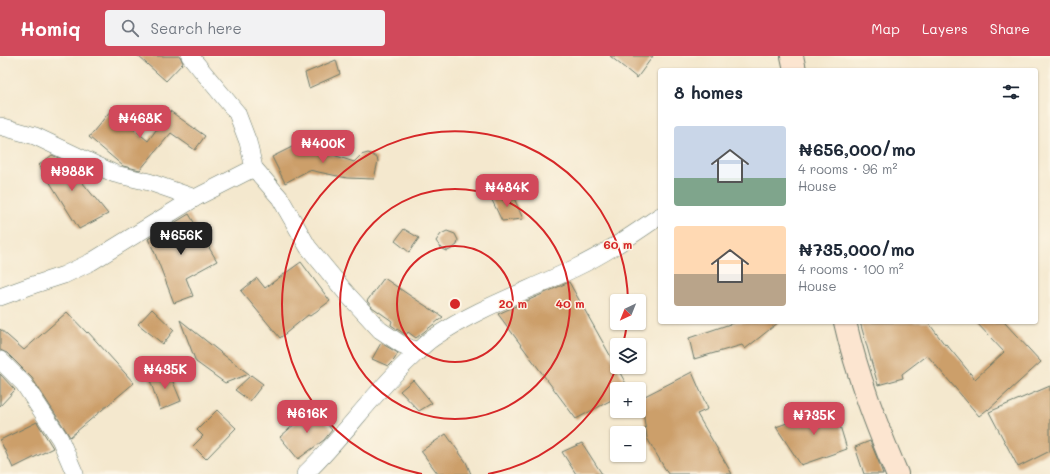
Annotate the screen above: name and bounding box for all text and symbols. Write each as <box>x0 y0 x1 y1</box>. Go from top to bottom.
search box <box>105 10 385 46</box>
text: Homiq <box>20 16 81 41</box>
icon: search <box>119 17 141 39</box>
text: Search here <box>151 18 242 38</box>
text: Map <box>871 19 900 38</box>
text: Layers <box>922 19 968 38</box>
text: Share <box>990 19 1030 38</box>
text: 8 homes <box>674 81 743 103</box>
icon: filters <box>1000 81 1022 103</box>
pin: ₦468K <box>112 105 168 139</box>
text: ₦468K <box>118 109 162 126</box>
pin: ₦400K <box>295 130 351 164</box>
text: ₦400K <box>300 134 346 151</box>
text: ₦656,000/mo <box>798 138 916 160</box>
icon: home <box>706 142 754 190</box>
pin: ₦988K <box>44 158 100 192</box>
text: 4 rooms · 96 m² <box>798 160 897 177</box>
text: ₦988K <box>50 162 94 179</box>
pin: ₦484K <box>479 174 535 208</box>
text: House <box>798 177 836 194</box>
text: ₦484K <box>485 178 529 195</box>
pin: ₦656K <box>153 222 209 256</box>
text: ₦656K <box>159 226 203 243</box>
text: 60 m <box>604 236 632 252</box>
text: ₦735,000/mo <box>798 238 915 260</box>
icon: home <box>706 242 754 290</box>
text: 4 rooms · 100 m² <box>798 260 904 277</box>
text: House <box>798 277 836 294</box>
north arrow <box>610 294 646 330</box>
map controls <box>610 294 646 462</box>
text: 20 m <box>499 295 527 311</box>
text: 40 m <box>555 295 585 311</box>
centre of rings <box>448 297 462 311</box>
button: layers <box>610 338 646 374</box>
pin: ₦435K <box>137 356 193 390</box>
text: ₦435K <box>143 360 187 377</box>
button: + <box>610 382 646 418</box>
pin: ₦616K <box>279 400 335 434</box>
pin: ₦735K <box>786 402 842 436</box>
text: ₦616K <box>286 404 328 421</box>
text: ₦735K <box>793 406 835 423</box>
button: − <box>610 426 646 462</box>

